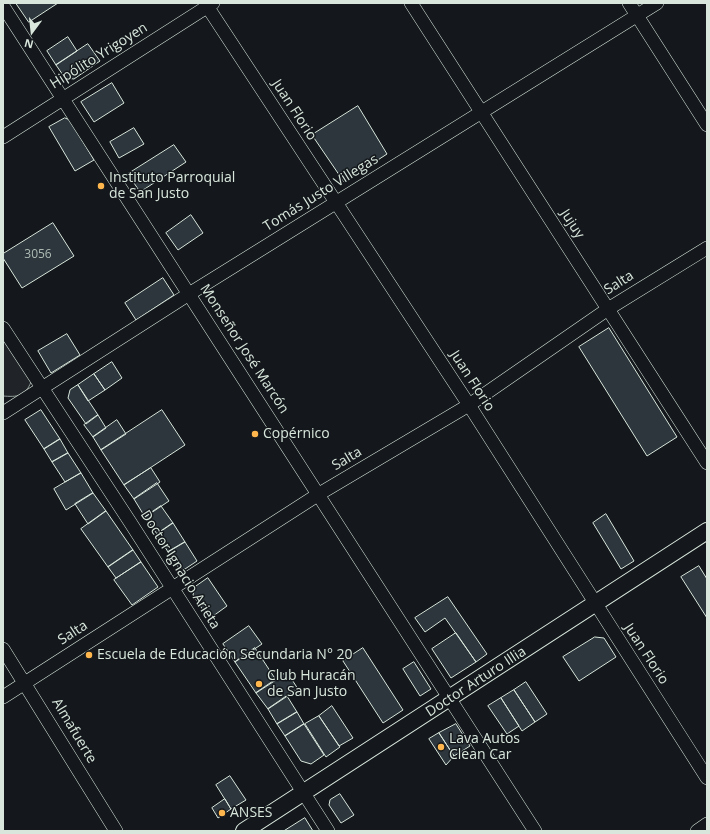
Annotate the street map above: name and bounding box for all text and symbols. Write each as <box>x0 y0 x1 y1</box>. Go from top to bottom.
north arrow <box>12 12 52 52</box>
street label: Hipólito Yrigoyen <box>47 19 151 93</box>
text: N <box>23 36 35 52</box>
street label: Juan Florio <box>268 76 320 144</box>
street label: Tomás Justo Villegas <box>261 151 381 235</box>
place label: Instituto Parroquial de San Justo <box>109 170 235 202</box>
marker: Instituto Parroquial de San Justo <box>96 181 106 191</box>
street label: Jujuy <box>556 206 588 242</box>
house number: 3056 <box>24 248 52 262</box>
street label: Salta <box>601 267 637 299</box>
street label: Monseñor José Marcón <box>196 281 292 417</box>
street label: Juan Florio <box>446 347 498 415</box>
place label: Copérnico <box>263 426 330 442</box>
marker: Copérnico <box>250 429 260 439</box>
street label: Salta <box>329 444 365 474</box>
street label: Doctor Ignacio Arieta <box>137 507 223 633</box>
street label: Salta <box>55 617 91 649</box>
street label: Juan Florio <box>620 620 672 688</box>
street label: Doctor Arturo Illia <box>423 643 529 721</box>
place label: Escuela de Educación Secundaria N° 20 <box>97 647 353 663</box>
marker: Escuela de Educación Secundaria N° 20 <box>84 650 94 660</box>
place label: Club Huracán de San Justo <box>267 668 356 700</box>
marker: Club Huracán de San Justo <box>254 679 264 689</box>
street label: Almafuerte <box>48 695 100 767</box>
place label: Lava Autos Clean Car <box>449 731 520 764</box>
marker: Lava Autos Clean Car <box>436 742 446 752</box>
place label: ANSES <box>230 805 273 821</box>
marker: ANSES <box>217 808 227 818</box>

